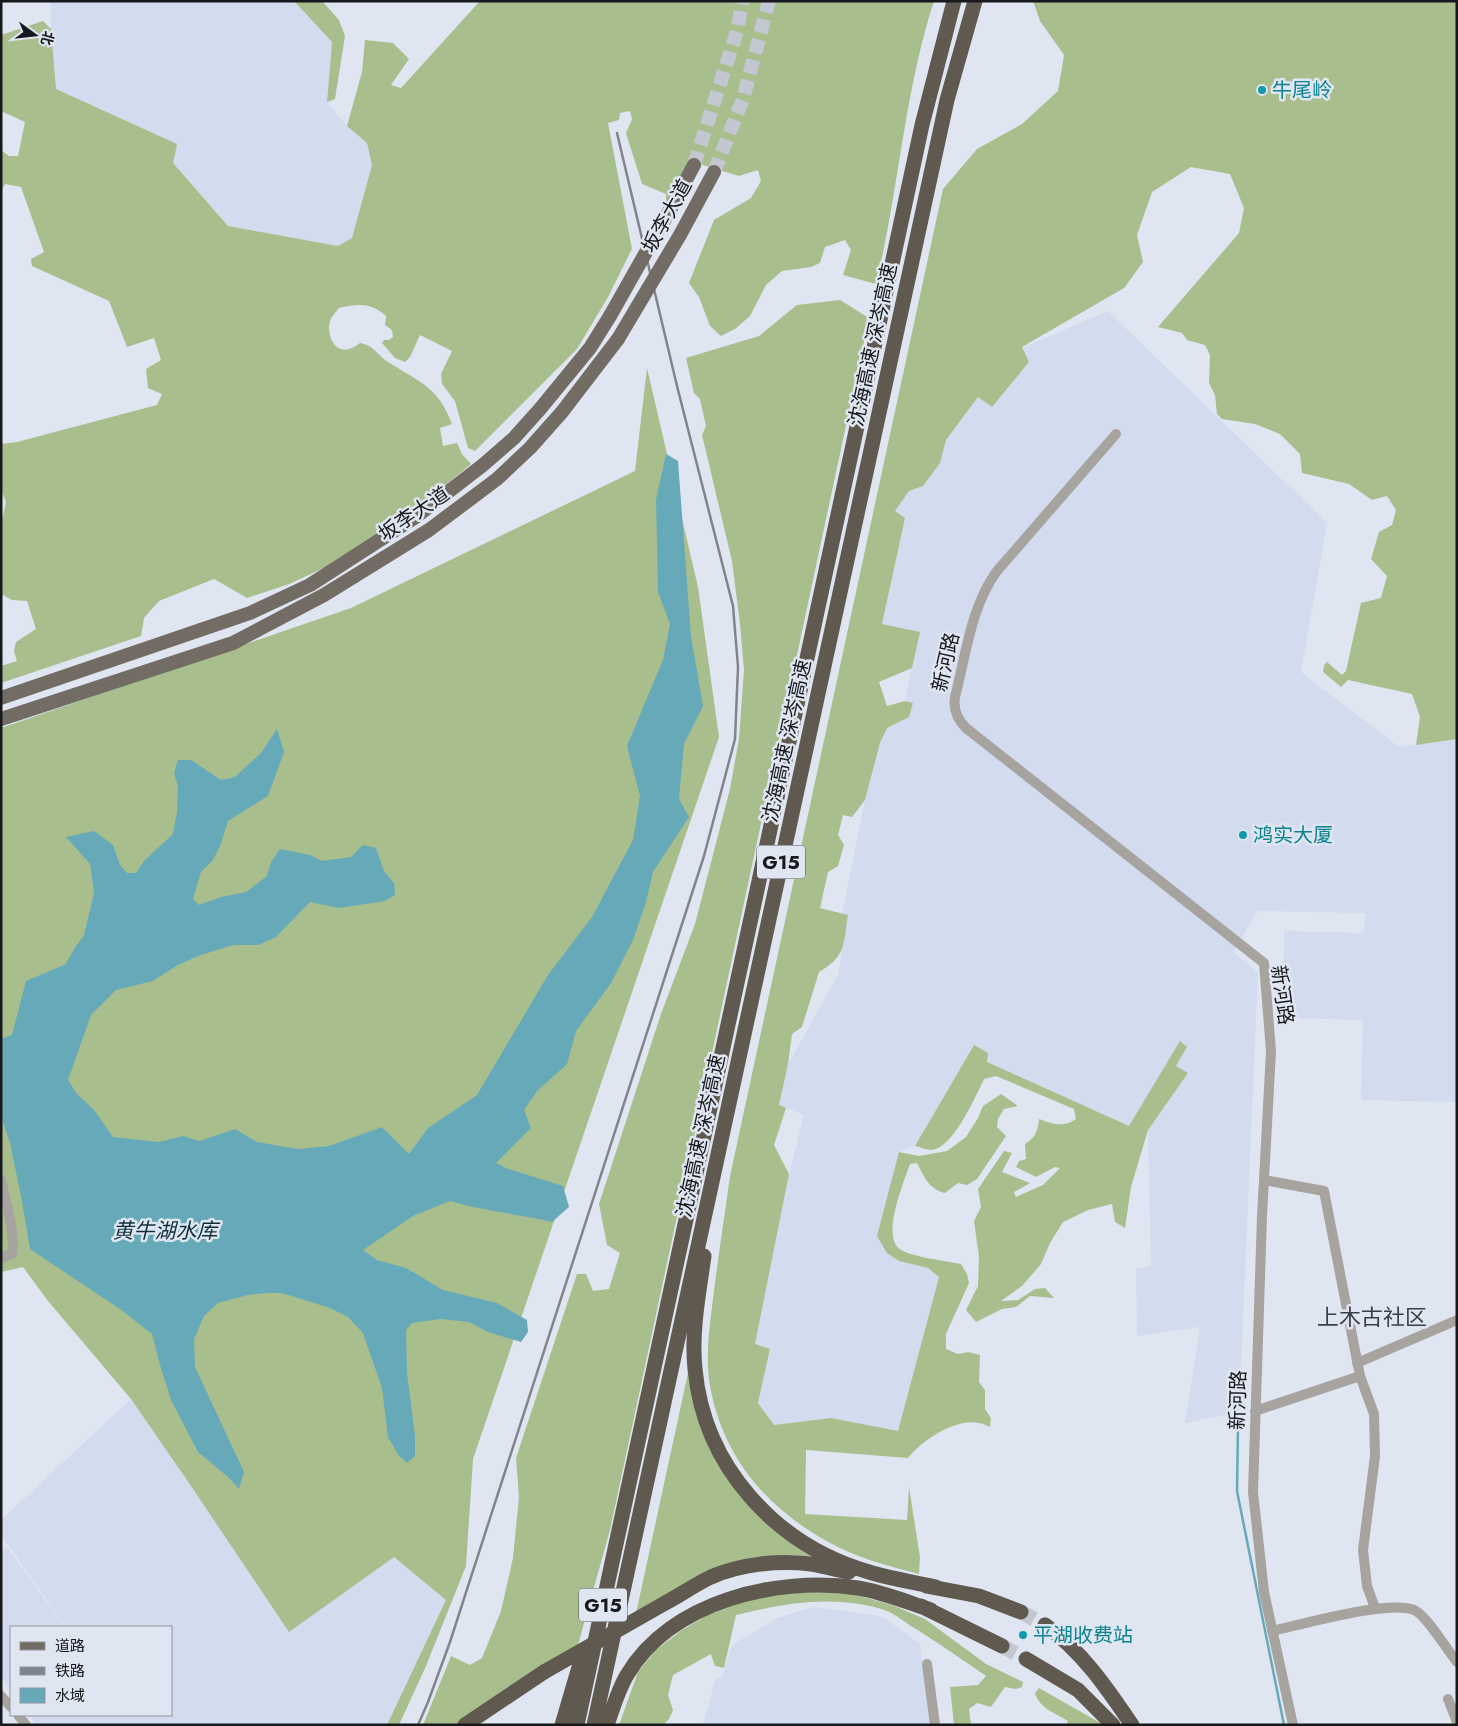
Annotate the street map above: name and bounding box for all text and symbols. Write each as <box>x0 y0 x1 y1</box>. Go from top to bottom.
north arrow <box>10 10 60 60</box>
text: 北 <box>36 29 59 48</box>
place label: 牛尾岭 <box>1272 76 1332 105</box>
marker: 牛尾岭 <box>1256 84 1268 96</box>
street label: 坂李大道 <box>635 174 699 258</box>
street label: 沈海高速 深岑高速 <box>842 261 904 429</box>
street label: 坂李大道 <box>373 480 455 548</box>
street label: 新河路 <box>925 630 967 694</box>
street label: 沈海高速 深岑高速 <box>756 657 818 825</box>
place label: 鸿实大厦 <box>1253 821 1333 850</box>
marker: 鸿实大厦 <box>1237 829 1249 841</box>
road number: G15 <box>757 846 805 879</box>
street label: 新河路 <box>1263 963 1301 1027</box>
street label: 沈海高速 深岑高速 <box>670 1052 732 1220</box>
water label: 黄牛湖水库 <box>113 1216 220 1246</box>
district label: 上木古社区 <box>1317 1301 1427 1333</box>
street label: 新河路 <box>1222 1370 1254 1430</box>
road number: G15 <box>579 1588 627 1622</box>
place label: 平湖收费站 <box>1033 1621 1133 1650</box>
legend <box>10 1626 172 1716</box>
marker: 平湖收费站 <box>1017 1629 1029 1641</box>
text: 道路 <box>55 1635 85 1657</box>
text: 铁路 <box>55 1660 85 1682</box>
text: 水域 <box>55 1685 85 1707</box>

